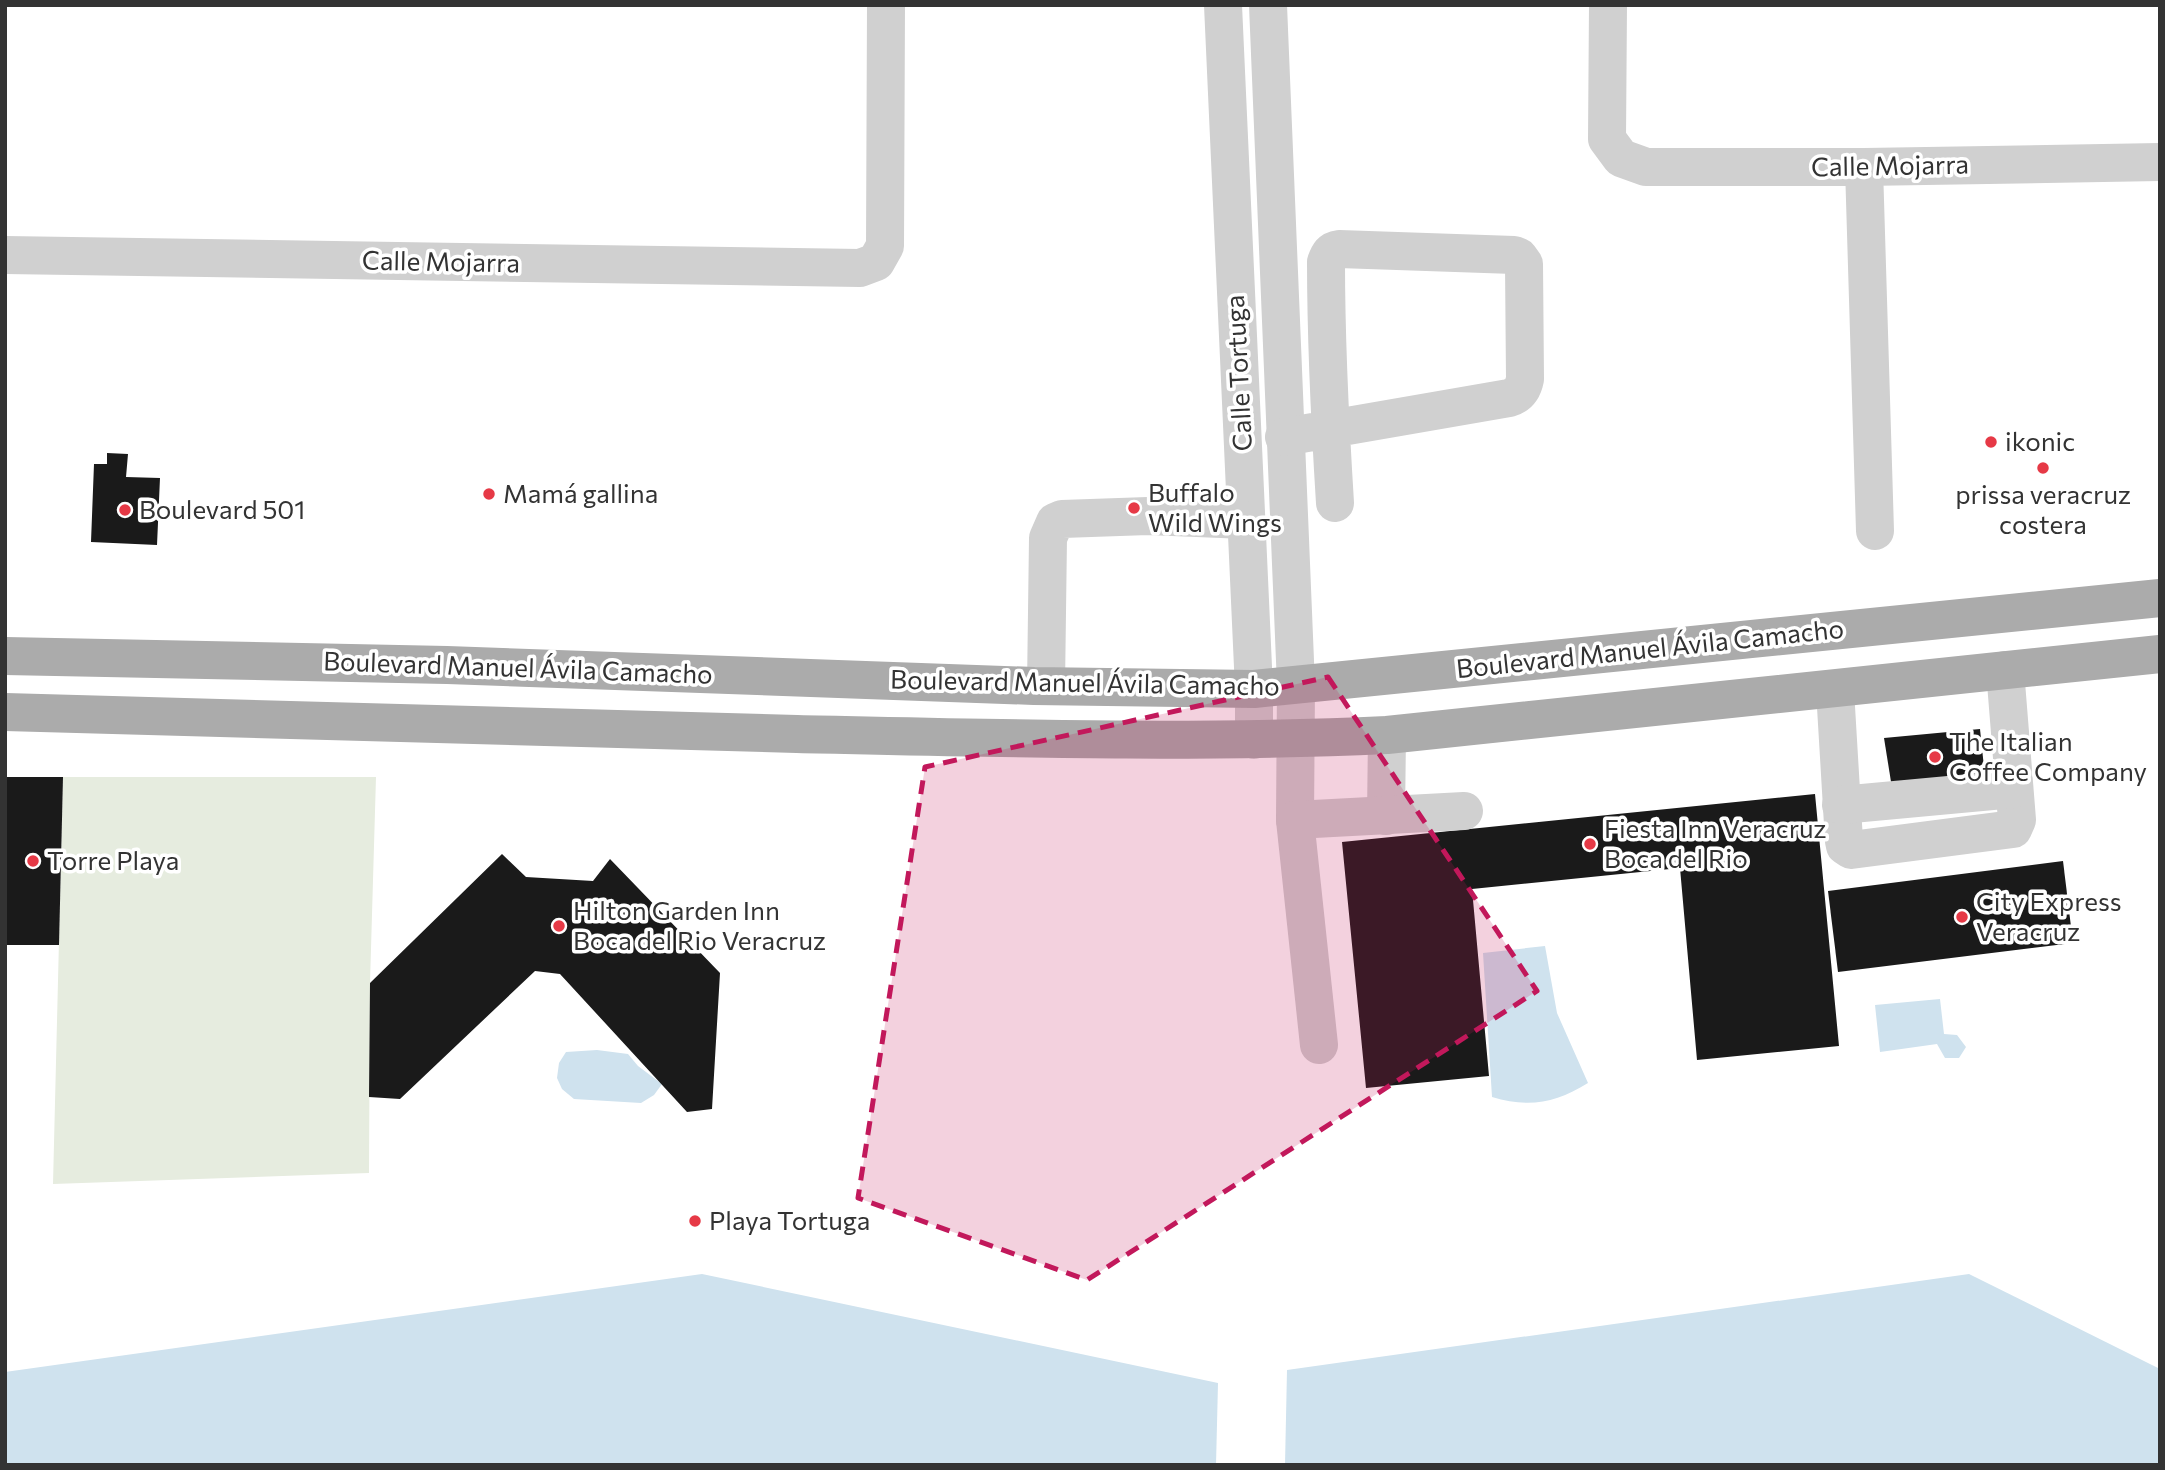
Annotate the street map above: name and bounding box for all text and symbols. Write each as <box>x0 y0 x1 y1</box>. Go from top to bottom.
street label: Calle Mojarra <box>1811 148 1969 181</box>
street label: Calle Mojarra <box>362 244 520 277</box>
street label: Calle Tortuga <box>1218 294 1257 452</box>
place label: ikonic <box>2005 425 2075 456</box>
marker: ikonic <box>1983 434 1999 450</box>
marker: prissa veracruz costera <box>2035 460 2051 476</box>
place label: Buffalo Wild Wings <box>1148 476 1282 537</box>
place label: Mamá gallina <box>503 477 658 508</box>
place label: prissa veracruz costera <box>1955 478 2131 539</box>
marker: Mamá gallina <box>481 486 497 502</box>
place label: Boulevard 501 <box>139 493 305 524</box>
marker: Buffalo Wild Wings <box>1126 500 1142 516</box>
marker: Boulevard 501 <box>117 502 133 518</box>
street label: Boulevard Manuel Ávila Camacho <box>1455 612 1845 683</box>
street label: Boulevard Manuel Ávila Camacho <box>323 644 713 689</box>
street label: Boulevard Manuel Ávila Camacho <box>890 663 1280 700</box>
place label: The Italian Coffee Company <box>1949 725 2147 786</box>
marker: The Italian Coffee Company <box>1927 749 1943 765</box>
place label: Fiesta Inn Veracruz Boca del Rio <box>1604 812 1827 873</box>
marker: Fiesta Inn Veracruz Boca del Rio <box>1582 836 1598 852</box>
place label: Torre Playa <box>47 844 179 875</box>
marker: Torre Playa <box>25 853 41 869</box>
place label: City Express Veracruz <box>1976 885 2122 946</box>
place label: Hilton Garden Inn Boca del Rio Veracruz <box>573 894 826 955</box>
marker: City Express Veracruz <box>1954 909 1970 925</box>
marker: Hilton Garden Inn Boca del Rio Veracruz <box>551 918 567 934</box>
place label: Playa Tortuga <box>709 1204 870 1235</box>
marker: Playa Tortuga <box>687 1213 703 1229</box>

